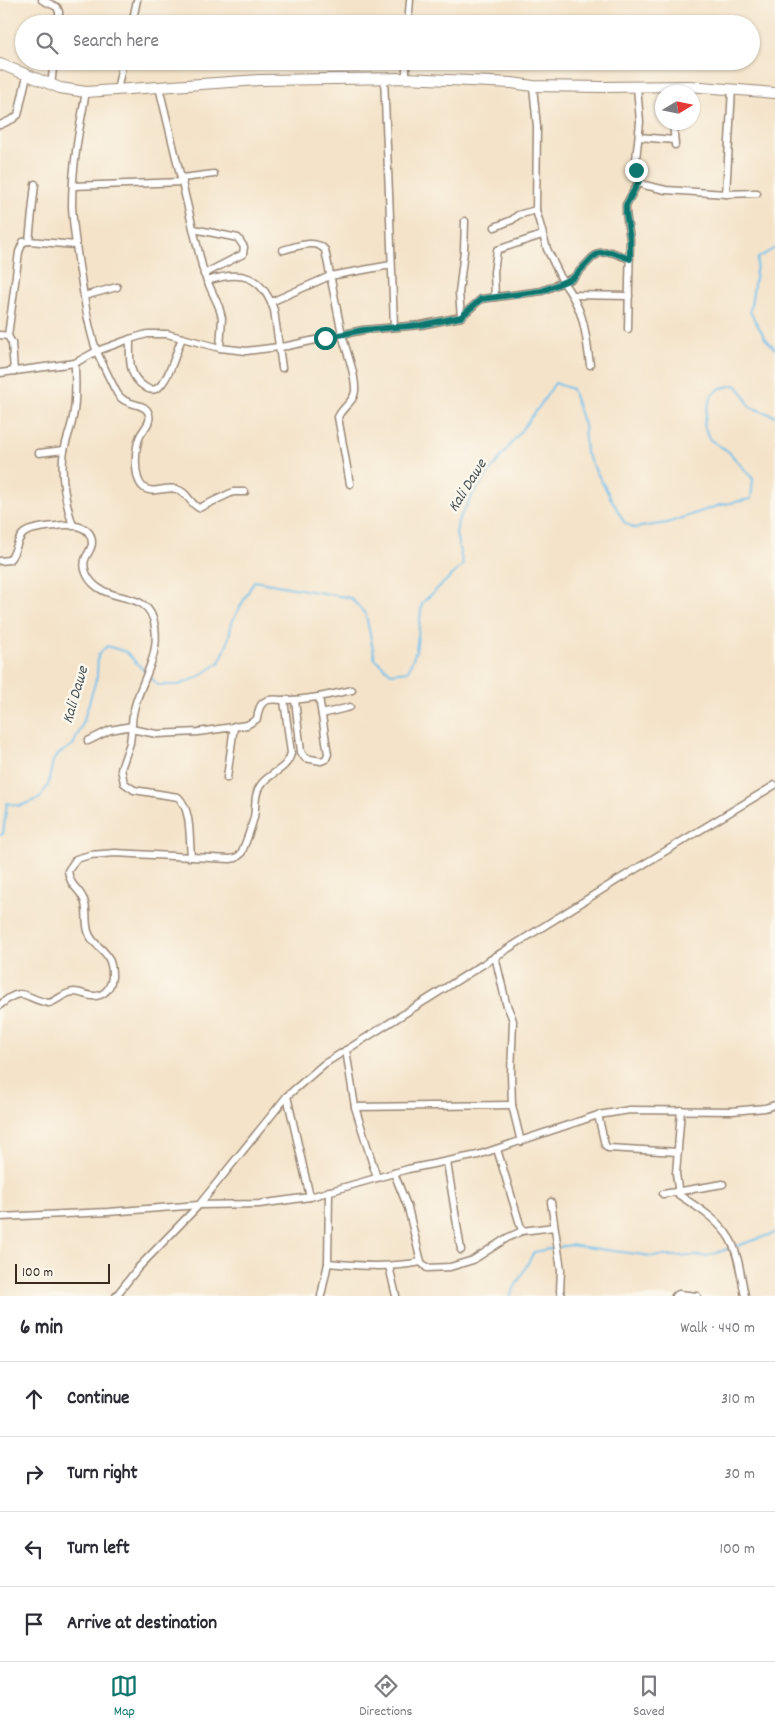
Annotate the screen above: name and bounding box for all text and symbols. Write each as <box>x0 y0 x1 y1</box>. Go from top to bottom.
search box <box>15 15 760 70</box>
icon: search <box>33 29 61 57</box>
text: Search here <box>73 29 159 56</box>
north arrow <box>655 85 700 130</box>
route end <box>625 159 648 182</box>
route start <box>314 327 337 350</box>
water label: Kali Dawe <box>443 454 494 517</box>
water label: Kali Dawe <box>57 663 95 726</box>
scale bar <box>15 1261 110 1284</box>
text: 100 m <box>22 1263 53 1283</box>
text: 6 min <box>20 1314 63 1344</box>
text: Walk · 440 m <box>680 1317 755 1340</box>
icon: ahead <box>20 1385 48 1413</box>
text: Continue <box>67 1386 129 1413</box>
text: 310 m <box>721 1388 755 1411</box>
icon: right <box>20 1460 48 1488</box>
text: Turn right <box>67 1461 138 1488</box>
text: 30 m <box>725 1463 755 1486</box>
icon: left <box>20 1535 48 1563</box>
text: Turn left <box>67 1536 130 1563</box>
text: 100 m <box>719 1538 755 1561</box>
icon: arrive <box>20 1610 48 1638</box>
text: Arrive at destination <box>67 1611 217 1638</box>
tab: Map <box>110 1672 138 1722</box>
tab: Directions <box>359 1672 412 1722</box>
tab: Saved <box>633 1672 665 1722</box>

